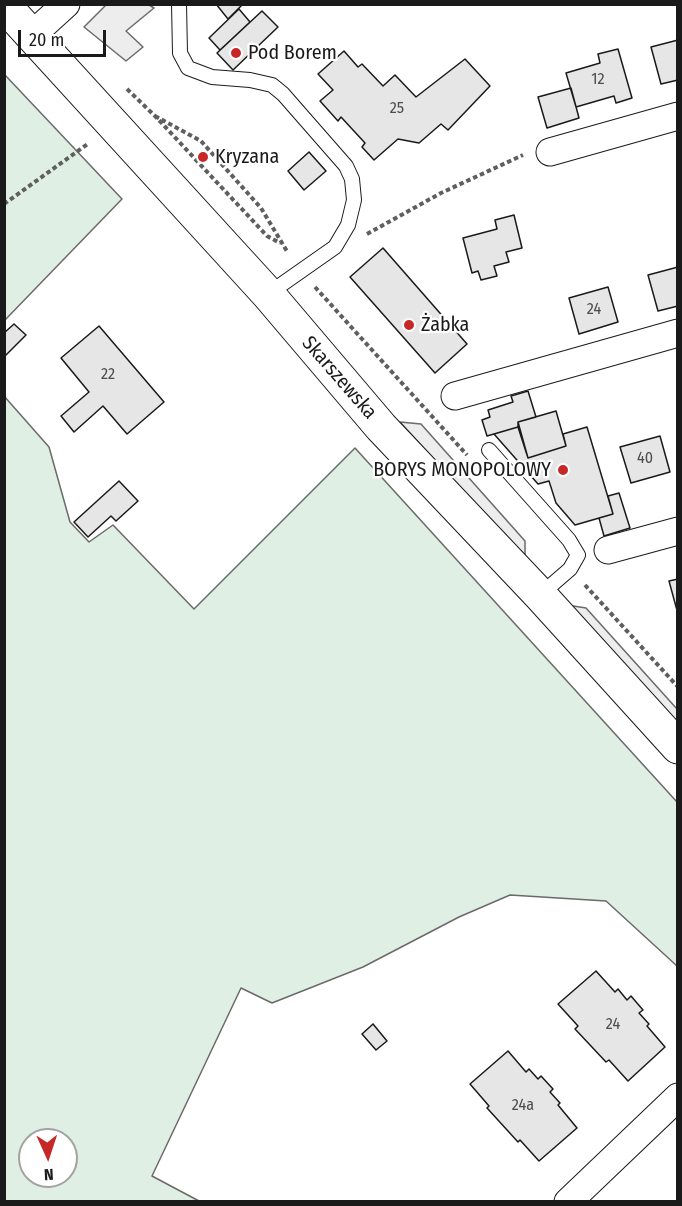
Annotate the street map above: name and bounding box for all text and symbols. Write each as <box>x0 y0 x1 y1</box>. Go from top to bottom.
scale bar <box>21 18 110 56</box>
text: 20 m <box>29 29 64 51</box>
place label: Pod Borem <box>248 41 337 65</box>
marker: Pod Borem <box>229 46 243 60</box>
house number: 12 <box>591 70 605 90</box>
house number: 25 <box>390 99 404 119</box>
place label: Kryzana <box>215 145 279 169</box>
marker: Kryzana <box>196 150 210 164</box>
house number: 24 <box>587 300 601 320</box>
place label: Żabka <box>421 313 469 337</box>
marker: Żabka <box>402 318 416 332</box>
street label: Skarszewska <box>296 332 382 424</box>
house number: 22 <box>101 365 115 385</box>
house number: 40 <box>637 449 653 469</box>
place label: BORYS MONOPOLOWY <box>373 458 551 482</box>
marker: BORYS MONOPOLOWY <box>556 463 570 477</box>
house number: 24 <box>606 1015 620 1035</box>
house number: 24a <box>512 1096 534 1116</box>
north arrow <box>18 1128 78 1188</box>
text: N <box>44 1165 54 1184</box>

